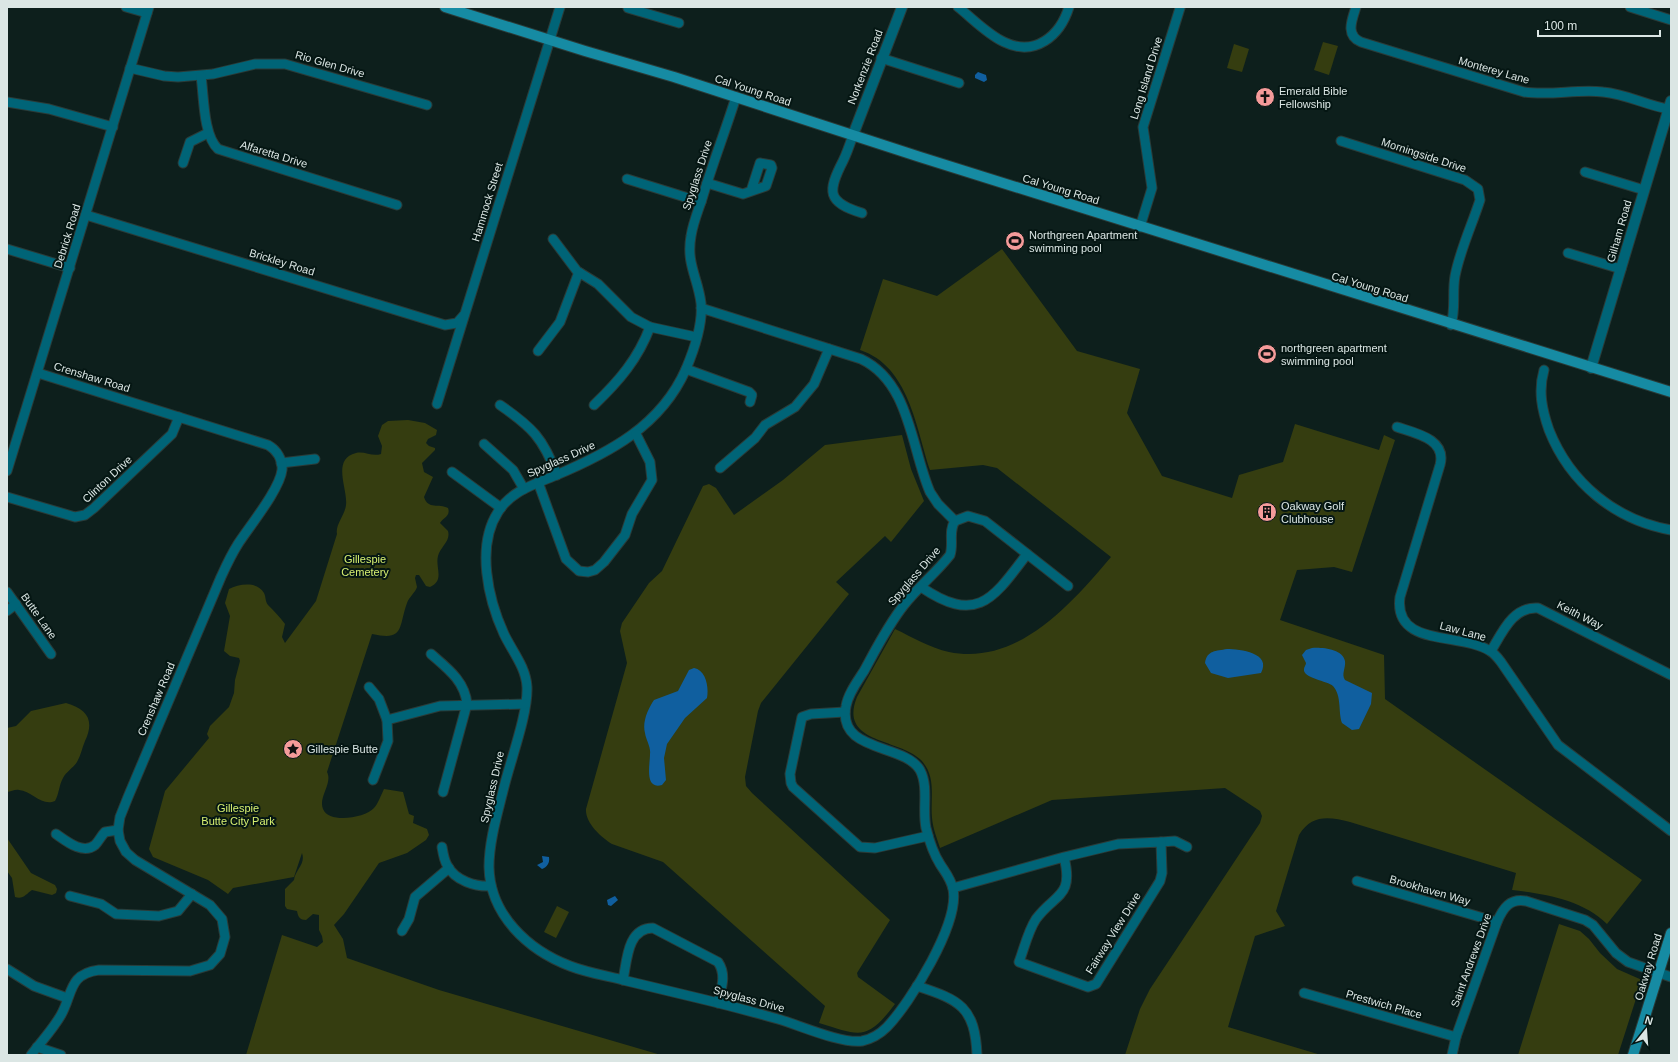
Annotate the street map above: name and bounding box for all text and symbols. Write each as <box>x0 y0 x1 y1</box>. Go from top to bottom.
scale bar <box>1538 12 1660 38</box>
text: 100 m <box>1544 19 1577 33</box>
street label: Norkenzie Road <box>845 28 885 106</box>
street label: Long Island Drive <box>1128 35 1164 121</box>
street label: Rio Glen Drive <box>294 48 366 80</box>
street label: Monterey Lane <box>1457 54 1531 86</box>
street label: Cal Young Road <box>713 72 793 108</box>
place label: Emerald Bible Fellowship <box>1279 85 1347 110</box>
church icon: Emerald Bible Fellowship <box>1254 86 1276 108</box>
street label: Morningside Drive <box>1380 136 1468 174</box>
street label: Alfaretta Drive <box>239 138 309 170</box>
street label: Spyglass Drive <box>680 138 714 212</box>
street label: Hammock Street <box>469 161 505 243</box>
street label: Cal Young Road <box>1021 172 1101 206</box>
street label: Gilham Road <box>1604 198 1634 264</box>
street label: Debrick Road <box>52 202 82 270</box>
place label: Northgreen Apartment swimming pool <box>1029 229 1137 254</box>
sports icon: Northgreen Apartment swimming pool <box>1004 230 1026 252</box>
street label: Brickley Road <box>248 246 316 278</box>
street label: Cal Young Road <box>1330 270 1410 304</box>
place label: northgreen apartment swimming pool <box>1281 342 1387 367</box>
sports icon: northgreen apartment swimming pool <box>1256 343 1278 365</box>
street label: Crenshaw Road <box>53 360 131 394</box>
street label: Spyglass Drive <box>525 439 597 479</box>
street label: Clinton Drive <box>80 453 134 505</box>
place label: Oakway Golf Clubhouse <box>1281 500 1345 525</box>
building icon: Oakway Golf Clubhouse <box>1256 501 1278 523</box>
street label: Spyglass Drive <box>885 544 943 608</box>
park label: Gillespie Cemetery <box>341 553 389 578</box>
street label: Butte Lane <box>19 591 59 641</box>
street label: Keith Way <box>1555 598 1605 632</box>
street label: Law Lane <box>1438 619 1488 643</box>
street label: Crenshaw Road <box>135 660 177 738</box>
place icon: Gillespie Butte <box>282 738 304 760</box>
place label: Gillespie Butte <box>307 743 378 755</box>
street label: Spyglass Drive <box>478 750 506 824</box>
park label: Gillespie Butte City Park <box>201 802 275 827</box>
street label: Brookhaven Way <box>1388 873 1472 907</box>
street label: Fairway View Drive <box>1083 890 1143 976</box>
street label: Saint Andrews Drive <box>1448 911 1494 1009</box>
street label: Oakway Road <box>1632 932 1664 1002</box>
street label: Spyglass Drive <box>712 984 786 1014</box>
street label: Prestwich Place <box>1345 987 1423 1021</box>
north arrow <box>1626 1010 1666 1050</box>
text: N <box>1643 1014 1655 1027</box>

